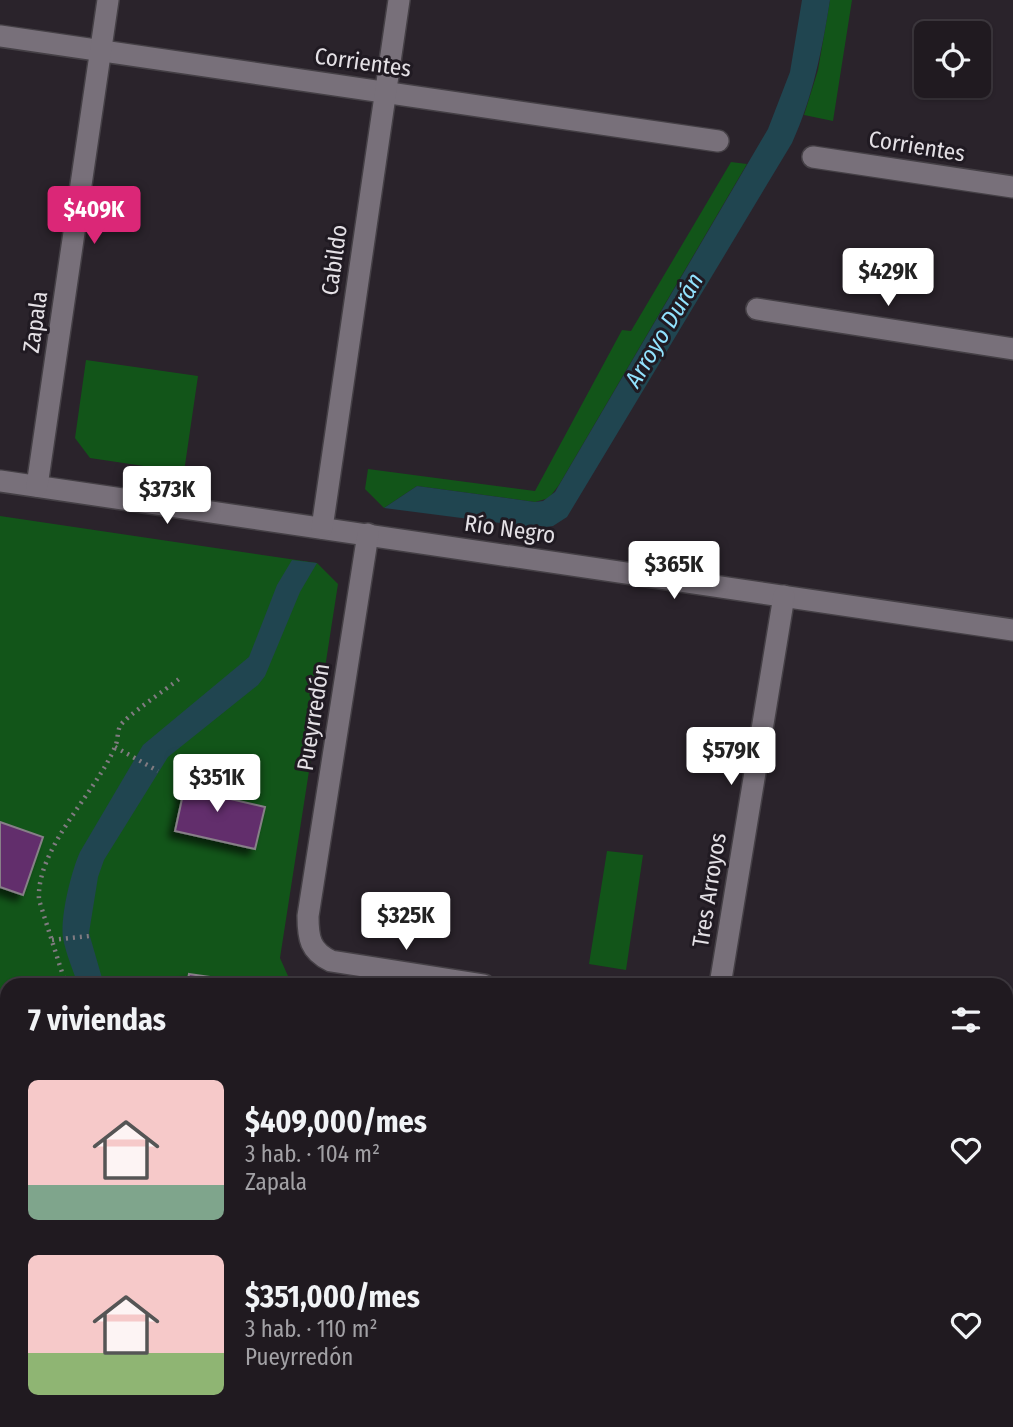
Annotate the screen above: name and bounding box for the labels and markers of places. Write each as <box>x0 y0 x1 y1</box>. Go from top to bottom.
pin: $409K <box>45 187 143 246</box>
pin: $429K <box>839 248 937 308</box>
pin: $373K <box>118 466 216 526</box>
pin: $365K <box>625 542 723 601</box>
pin: $579K <box>682 728 780 787</box>
pin: $351K <box>168 754 266 814</box>
pin: $325K <box>357 892 455 952</box>

